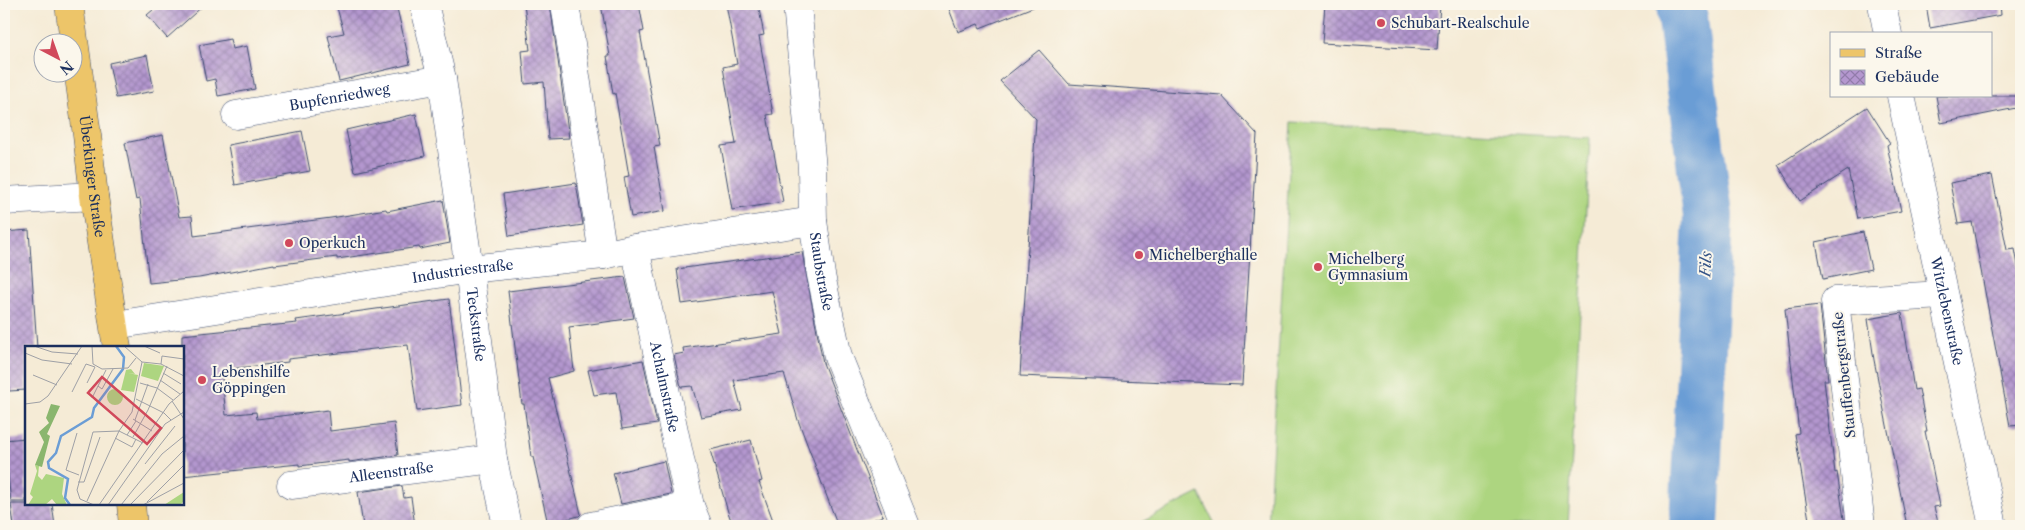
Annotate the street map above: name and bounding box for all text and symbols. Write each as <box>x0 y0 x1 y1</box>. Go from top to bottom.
place label: Schubart-Realschule <box>1391 14 1530 32</box>
marker: Schubart-Realschule <box>1375 17 1387 29</box>
north arrow <box>32 32 82 82</box>
legend <box>1830 32 1992 98</box>
text: Straße <box>1875 43 1922 62</box>
text: N <box>56 57 77 79</box>
text: Gebäude <box>1875 67 1939 86</box>
street label: Bupfenriedweg <box>288 79 392 115</box>
street label: Überkinger Straße <box>75 114 109 239</box>
street label: Staubstraße <box>806 231 837 313</box>
place label: Operkuch <box>299 234 366 252</box>
marker: Operkuch <box>283 237 295 249</box>
place label: Michelberghalle <box>1149 246 1257 264</box>
marker: Michelberghalle <box>1133 249 1145 261</box>
place label: Michelberg Gymnasium <box>1328 250 1408 284</box>
water label: Fils <box>1695 250 1716 278</box>
street label: Witzlebenstraße <box>1926 254 1967 367</box>
street label: Industriestraße <box>411 255 514 287</box>
marker: Michelberg Gymnasium <box>1312 261 1324 273</box>
street label: Teckstraße <box>462 287 490 363</box>
street label: Stauffenbergstraße <box>1828 311 1860 439</box>
street label: Achalmstraße <box>646 339 683 434</box>
inset map <box>25 346 184 505</box>
place label: Lebenshilfe Göppingen <box>212 363 290 397</box>
marker: Lebenshilfe Göppingen <box>196 374 208 386</box>
street label: Alleenstraße <box>347 458 435 487</box>

